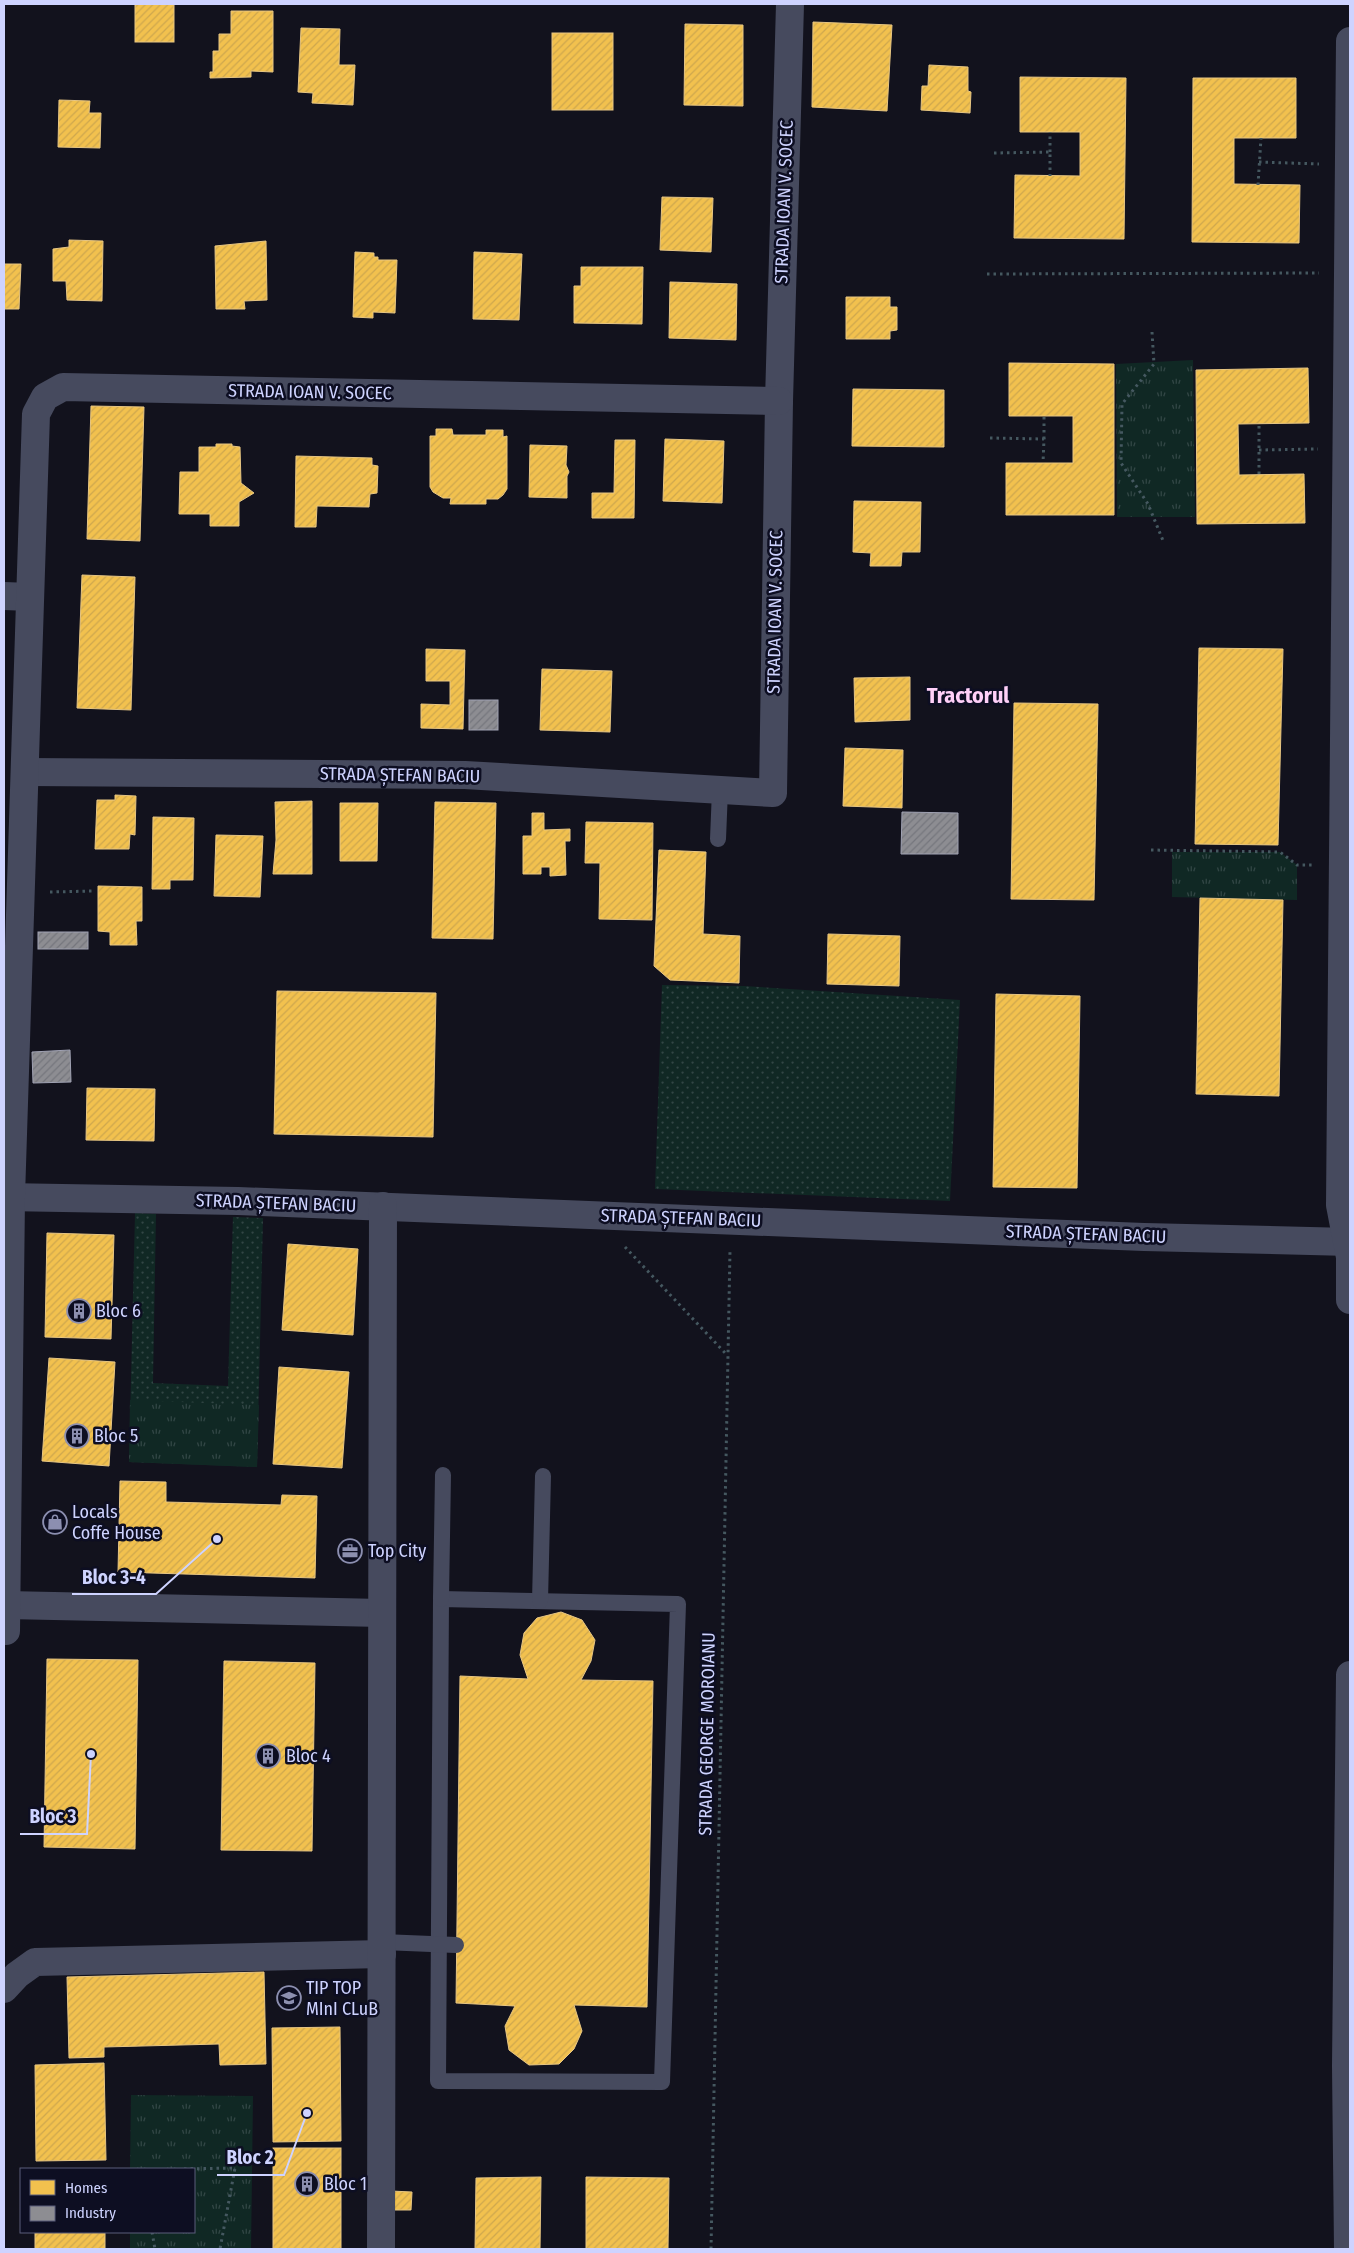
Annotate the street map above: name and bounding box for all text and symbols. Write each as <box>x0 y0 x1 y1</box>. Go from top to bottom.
street label: STRADA IOAN V. SOCEC <box>770 120 798 284</box>
street label: STRADA IOAN V. SOCEC <box>228 380 392 404</box>
street label: STRADA IOAN V. SOCEC <box>763 530 787 694</box>
district label: Tractorul <box>927 682 1010 709</box>
street label: STRADA ȘTEFAN BACIU <box>320 763 480 787</box>
street label: STRADA ȘTEFAN BACIU <box>195 1189 357 1217</box>
street label: STRADA ȘTEFAN BACIU <box>600 1204 762 1232</box>
street label: STRADA ȘTEFAN BACIU <box>1005 1220 1167 1248</box>
building icon: Bloc 6 <box>66 1298 92 1324</box>
place label: Bloc 6 <box>96 1300 141 1322</box>
building icon: Bloc 5 <box>64 1423 90 1449</box>
place label: Bloc 5 <box>94 1425 138 1447</box>
place label: Locals Coffe House <box>72 1501 161 1544</box>
shop icon: Locals Coffe House <box>42 1509 68 1535</box>
office icon: Top City <box>337 1538 363 1564</box>
place label: Top City <box>368 1540 426 1562</box>
callout: Bloc 3-4 <box>72 1560 156 1594</box>
text: Bloc 3-4 <box>82 1566 146 1589</box>
street label: STRADA GEORGE MOROIANU <box>694 1632 720 1836</box>
building icon: Bloc 4 <box>255 1743 281 1769</box>
place label: Bloc 4 <box>286 1745 331 1767</box>
callout: Bloc 3 <box>20 1800 87 1834</box>
text: Bloc 3 <box>29 1805 77 1828</box>
place label: TIP TOP MInI CLuB <box>306 1977 378 2020</box>
school or university icon: TIP TOP MInI CLuB <box>276 1985 302 2011</box>
callout: Bloc 2 <box>217 2141 284 2175</box>
text: Bloc 2 <box>227 2146 274 2169</box>
legend <box>20 2168 195 2233</box>
building icon: Bloc 1 <box>294 2171 320 2197</box>
place label: Bloc 1 <box>324 2173 367 2195</box>
text: Homes <box>65 2179 107 2197</box>
text: Industry <box>65 2204 116 2222</box>

